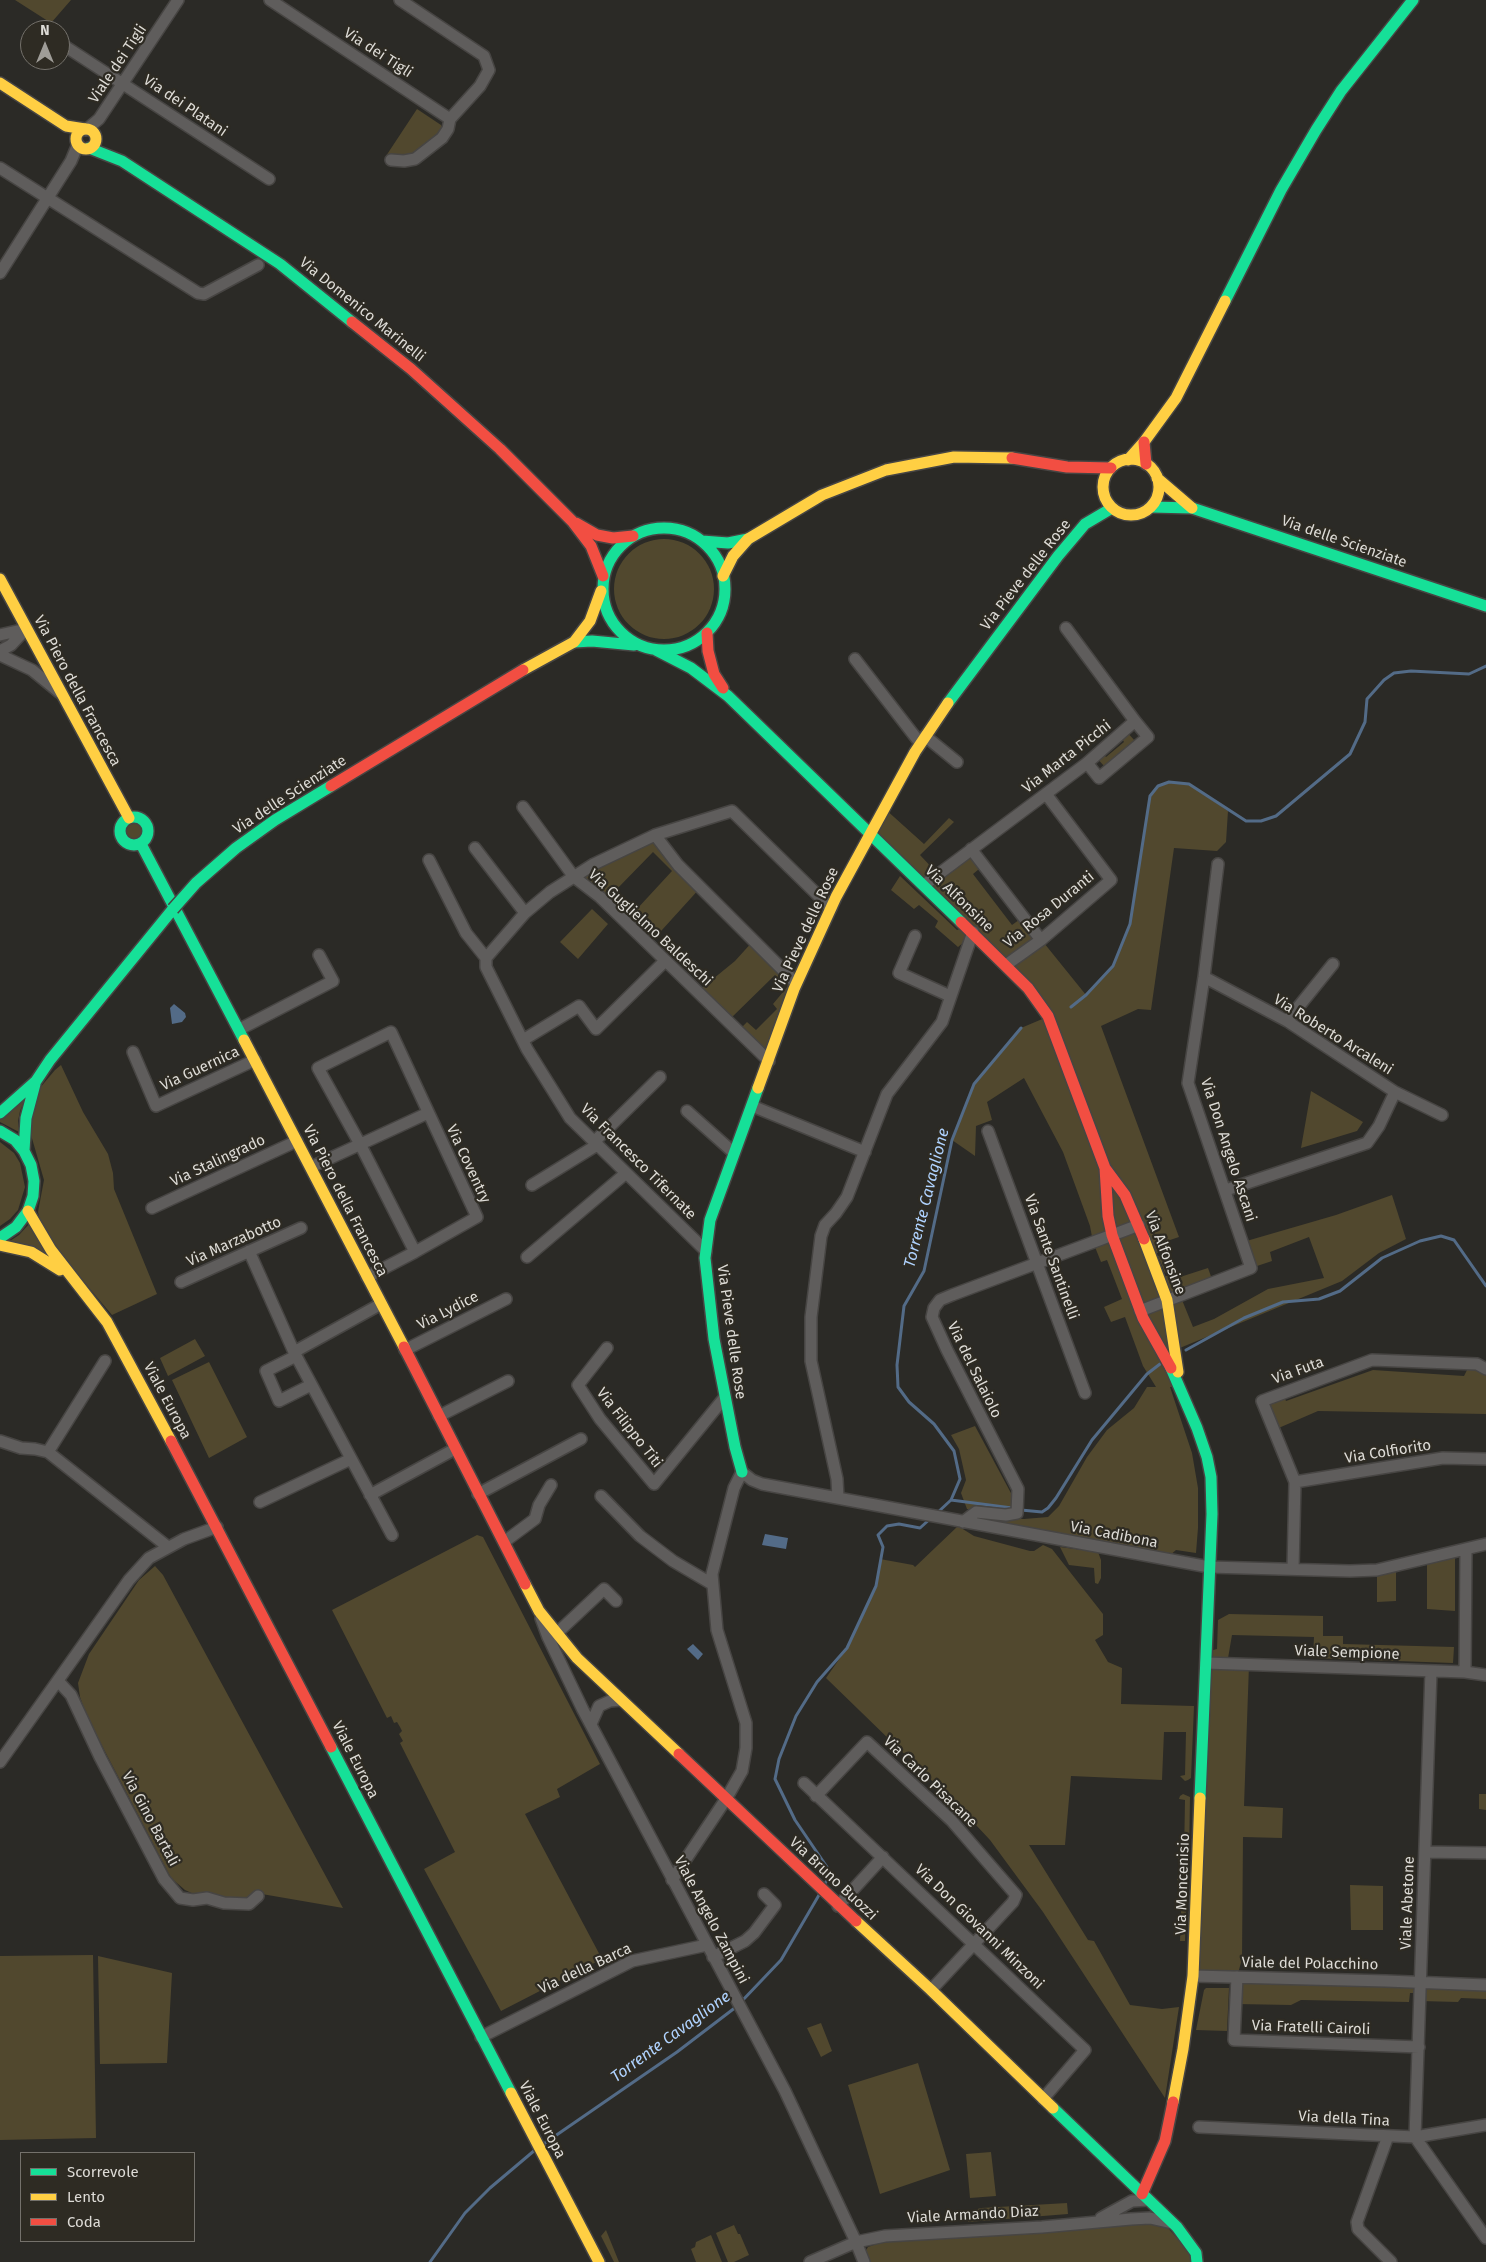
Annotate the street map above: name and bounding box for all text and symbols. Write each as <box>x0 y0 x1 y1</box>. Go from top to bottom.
north arrow <box>20 20 70 70</box>
street label: Viale dei Tigli <box>85 21 151 107</box>
text: N <box>40 22 50 39</box>
street label: Via dei Tigli <box>340 24 416 82</box>
street label: Via dei Platani <box>140 71 230 141</box>
street label: Via Domenico Marinelli <box>295 254 429 366</box>
street label: Via delle Scienziate <box>1279 512 1409 572</box>
street label: Via Pieve delle Rose <box>977 516 1075 634</box>
street label: Via Piero della Francesca <box>30 613 124 769</box>
street label: Via Marta Picchi <box>1019 717 1115 797</box>
street label: Via delle Scienziate <box>230 752 350 838</box>
street label: Via Alfonsine <box>921 862 997 936</box>
street label: Via Pieve delle Rose <box>769 865 843 995</box>
street label: Via Guglielmo Baldeschi <box>584 866 716 990</box>
street label: Via Rosa Duranti <box>1000 868 1098 952</box>
street label: Via Roberto Arcaleni <box>1270 991 1396 1079</box>
street label: Via Guernica <box>158 1043 242 1095</box>
street label: Via Don Angelo Ascani <box>1196 1076 1260 1224</box>
street label: Via Francesco Tifernate <box>576 1100 700 1224</box>
street label: Via Piero della Francesca <box>299 1122 391 1280</box>
street label: Via Coventry <box>442 1122 494 1206</box>
water label: Torrente Cavaglione <box>900 1126 954 1270</box>
street label: Via Stalingrado <box>168 1131 268 1191</box>
street label: Via Sante Santinelli <box>1020 1192 1082 1322</box>
street label: Via Alfonsine <box>1141 1209 1189 1297</box>
street label: Via Marzabotto <box>184 1213 284 1271</box>
street label: Via Pieve delle Rose <box>713 1263 749 1401</box>
street label: Via Lydice <box>414 1288 482 1334</box>
street label: Via del Salaiolo <box>943 1319 1005 1421</box>
street label: Via Futa <box>1270 1353 1326 1389</box>
street label: Viale Europa <box>139 1359 195 1443</box>
street label: Via Filippo Titi <box>592 1384 666 1472</box>
street label: Via Colfiorito <box>1343 1436 1433 1468</box>
street label: Via Cadibona <box>1069 1518 1159 1552</box>
street label: Viale Sempione <box>1294 1642 1400 1664</box>
street label: Viale Europa <box>328 1718 382 1802</box>
street label: Via Carlo Pisacane <box>879 1732 981 1832</box>
street label: Via Gino Bartali <box>117 1768 183 1870</box>
street label: Via Moncenisio <box>1172 1833 1194 1935</box>
street label: Via Bruno Buozzi <box>785 1834 881 1924</box>
street label: Viale Angelo Zampini <box>670 1853 752 1987</box>
street label: Viale Abetone <box>1397 1856 1419 1950</box>
street label: Via Don Giovanni Minzoni <box>911 1861 1047 1993</box>
street label: Via della Barca <box>536 1940 634 1998</box>
street label: Viale del Polacchino <box>1242 1954 1378 1974</box>
water label: Torrente Cavaglione <box>607 1987 735 2087</box>
street label: Via Fratelli Cairoli <box>1251 2017 1371 2039</box>
street label: Viale Europa <box>515 2078 569 2162</box>
street label: Via della Tina <box>1298 2108 1390 2130</box>
legend <box>20 2152 195 2242</box>
text: Scorrevole <box>67 2163 139 2181</box>
text: Lento <box>67 2188 105 2206</box>
street label: Viale Armando Diaz <box>907 2203 1039 2227</box>
text: Coda <box>67 2213 101 2231</box>

